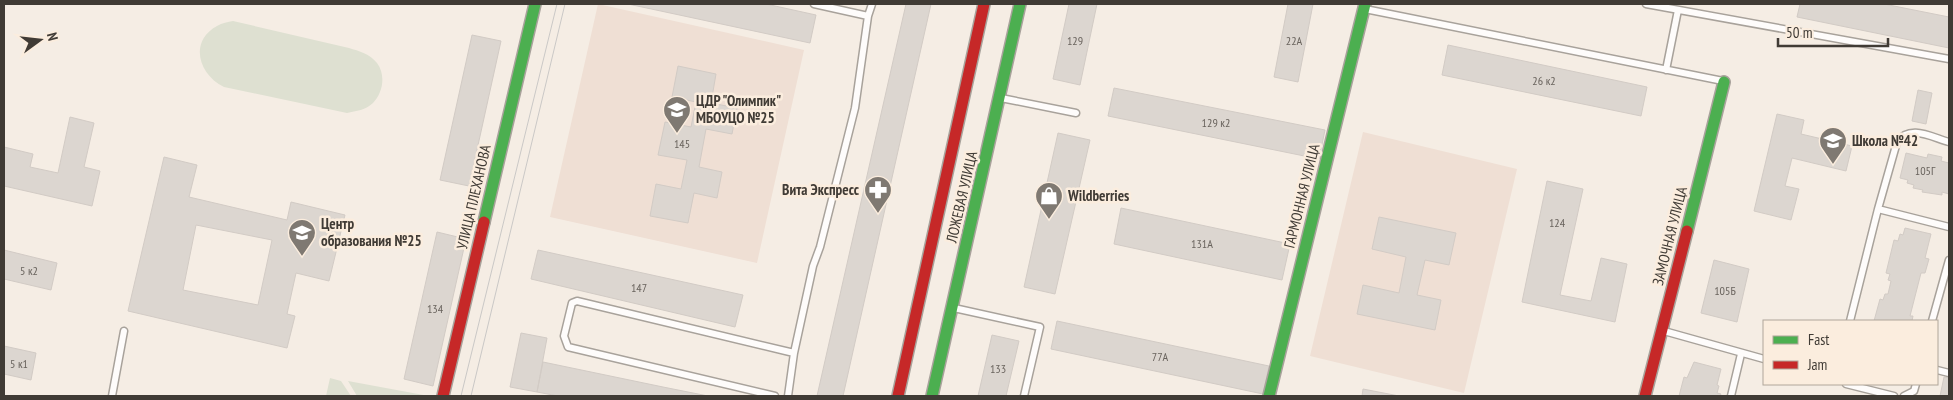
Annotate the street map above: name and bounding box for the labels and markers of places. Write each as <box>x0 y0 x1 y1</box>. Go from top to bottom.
place label: ЦДР "Олимпик" МБОУЦО №25 <box>696 91 781 127</box>
school or university icon: ЦДР "Олимпик" МБОУЦО №25 <box>662 95 692 134</box>
school or university icon: Школа №42 <box>1818 126 1848 165</box>
place label: Школа №42 <box>1852 131 1918 150</box>
pharmacy icon: Вита Экспресс <box>863 175 893 214</box>
place label: Вита Экспресс <box>782 180 860 199</box>
shop icon: Wildberries <box>1034 181 1064 220</box>
place label: Wildberries <box>1067 186 1129 205</box>
place label: Центр образования №25 <box>321 214 422 250</box>
school or university icon: Центр образования №25 <box>287 218 317 257</box>

